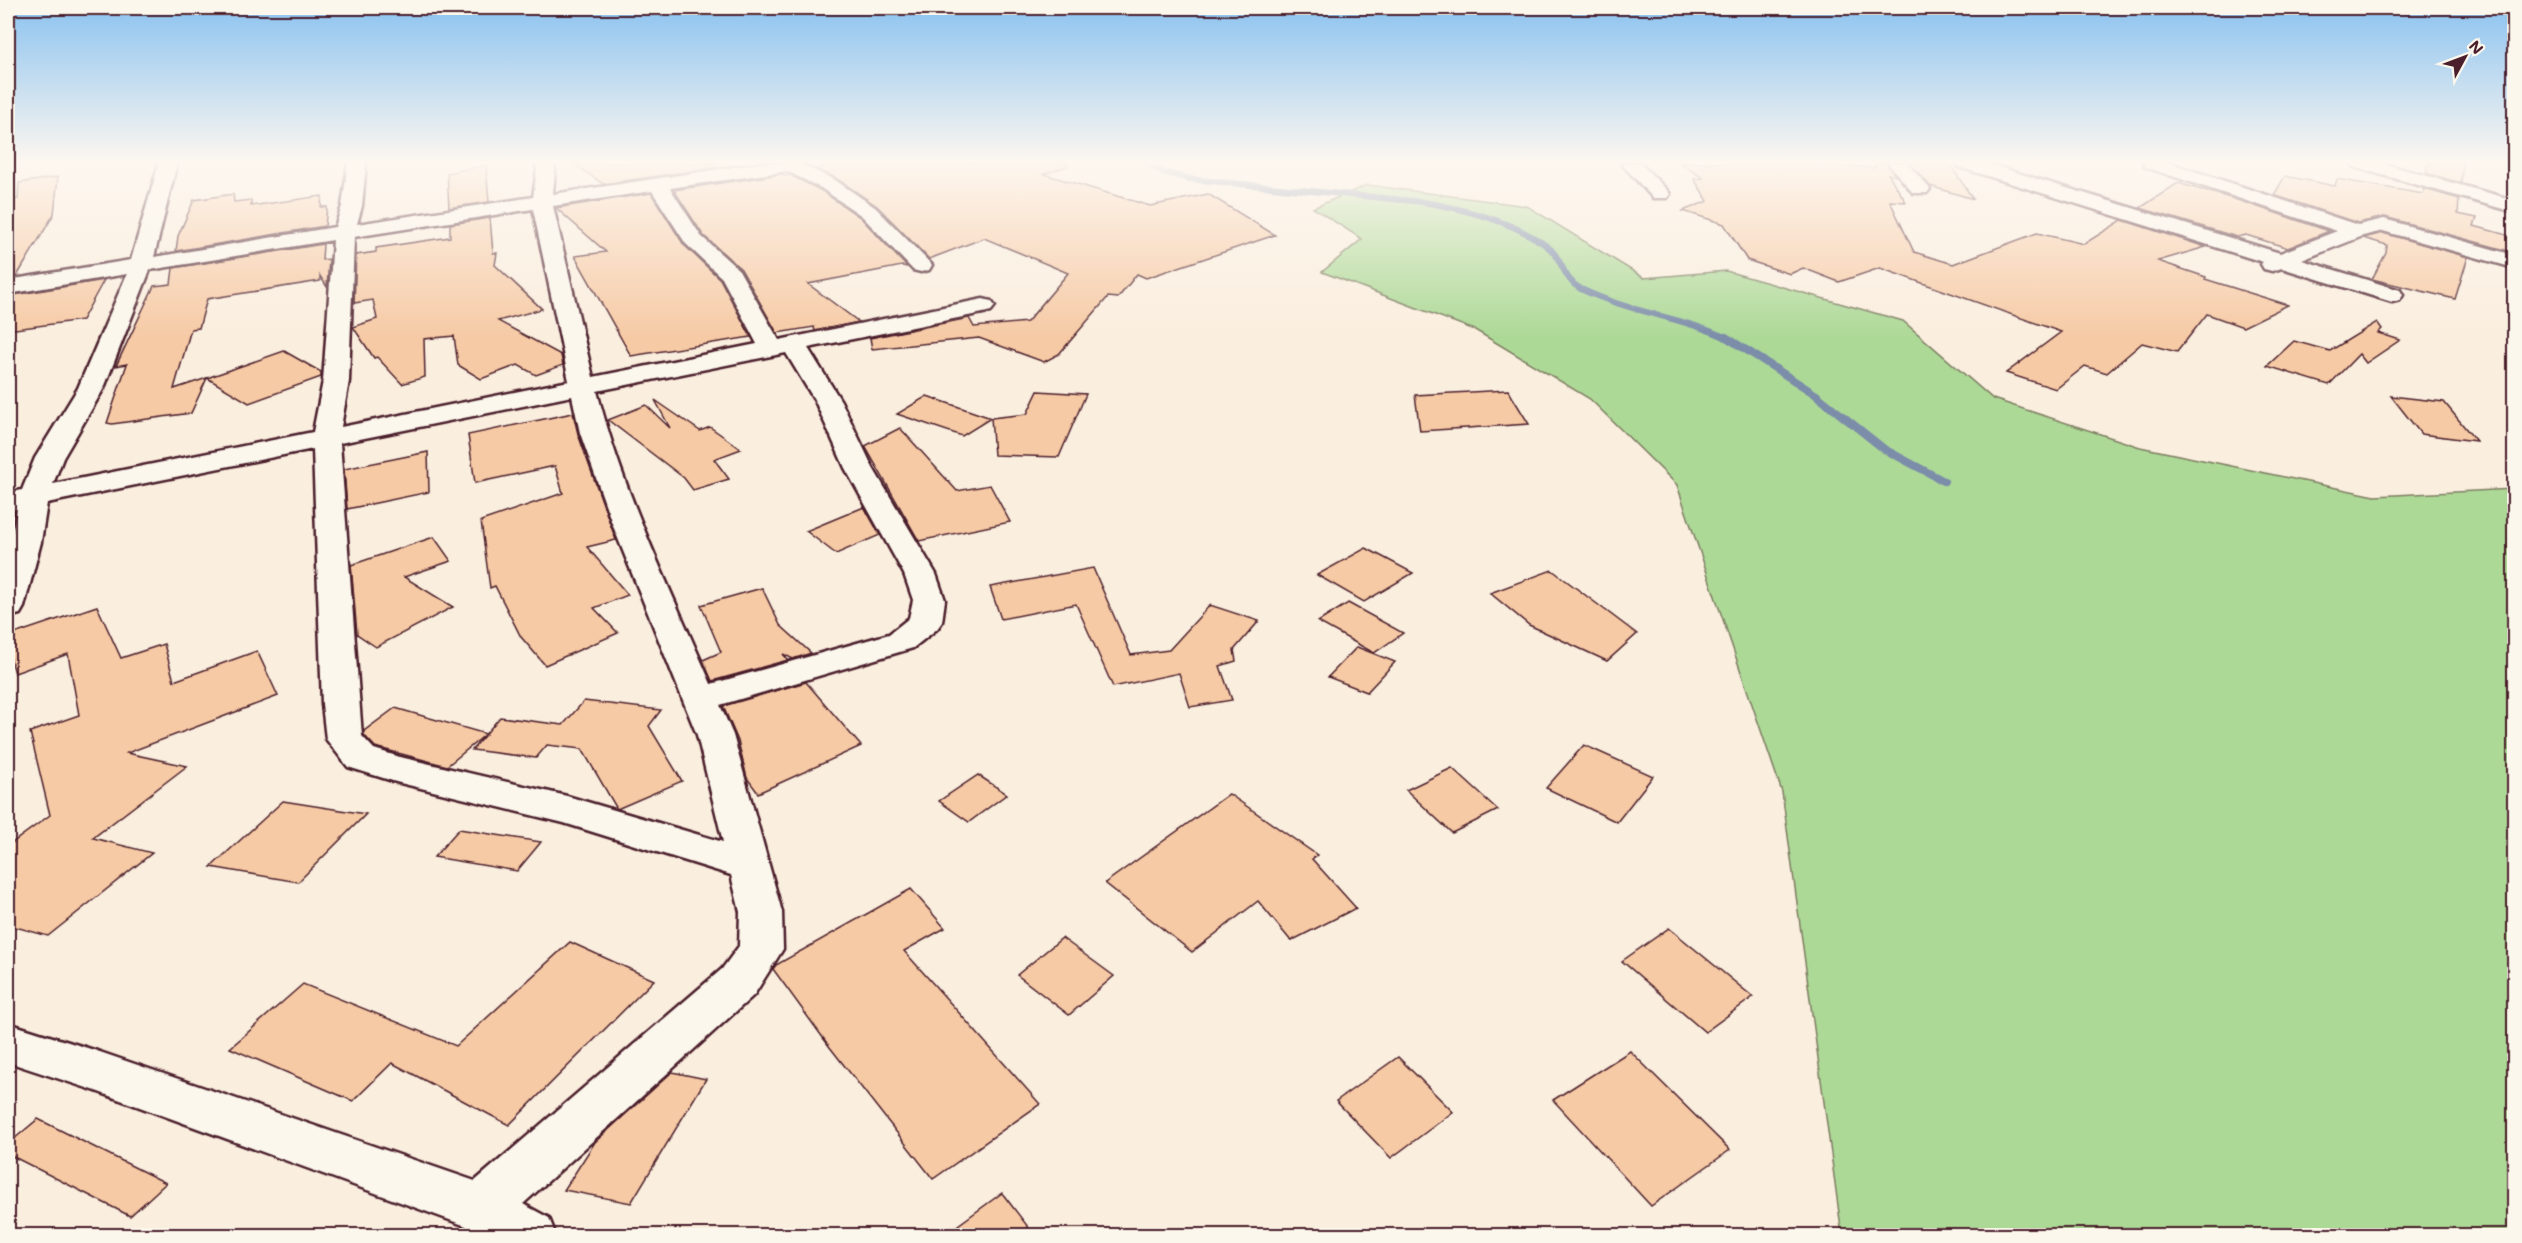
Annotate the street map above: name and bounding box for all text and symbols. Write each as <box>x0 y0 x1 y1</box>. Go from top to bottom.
north arrow <box>2435 27 2495 87</box>
text: N <box>2465 35 2489 58</box>

